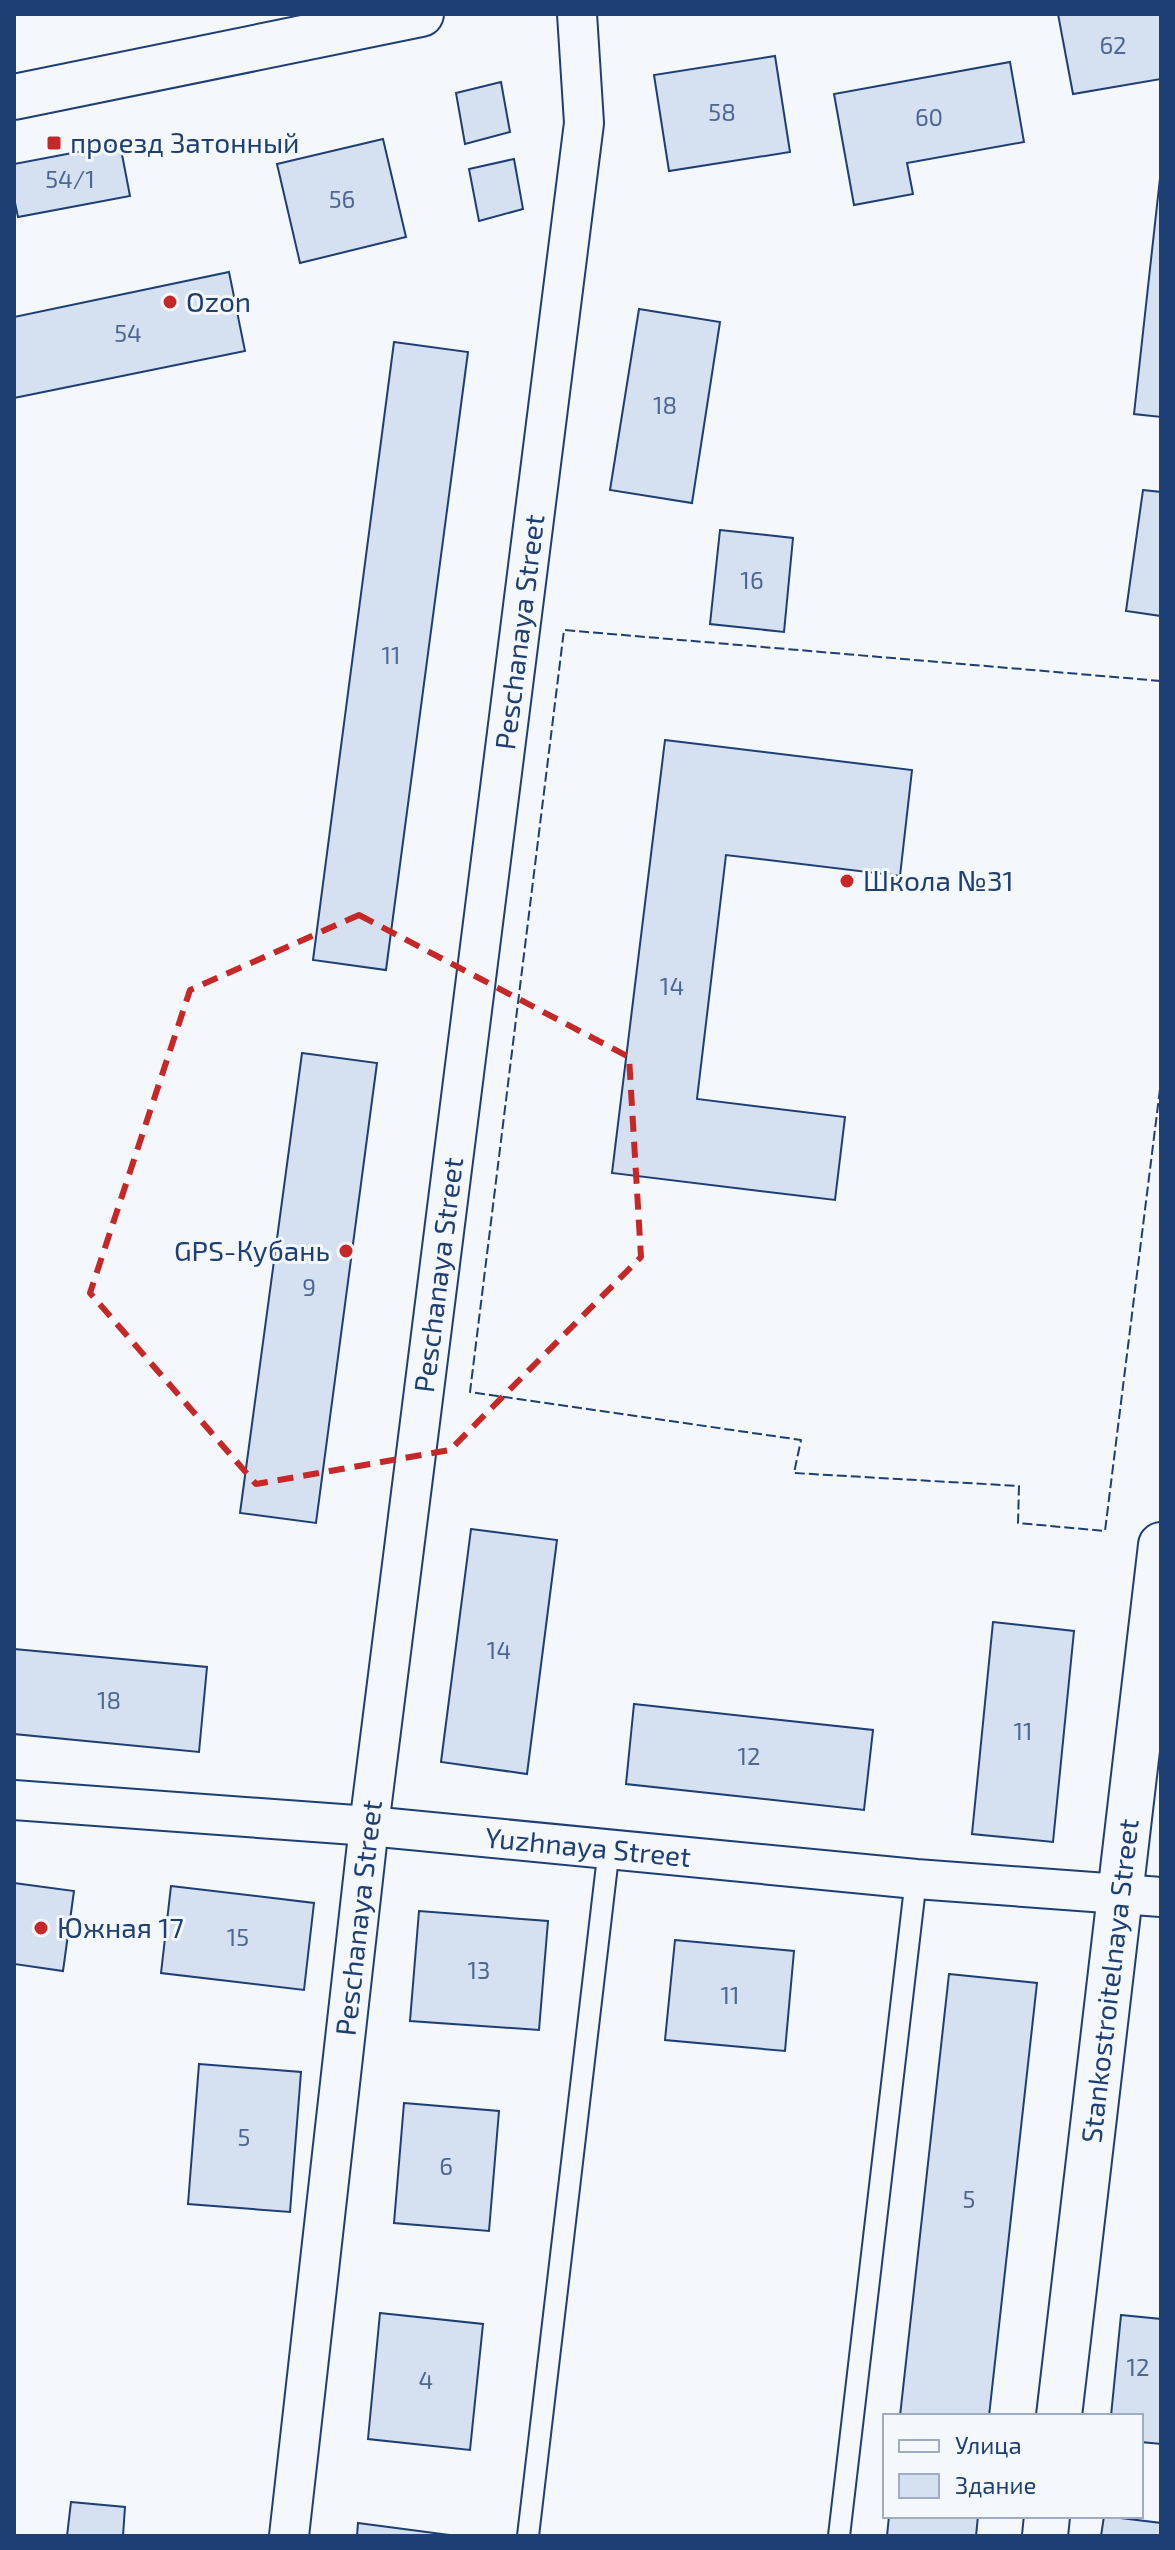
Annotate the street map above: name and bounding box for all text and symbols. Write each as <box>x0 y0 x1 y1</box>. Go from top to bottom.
house number: 62 <box>1099 30 1127 59</box>
house number: 58 <box>708 97 736 126</box>
house number: 60 <box>915 102 943 131</box>
place label: проезд Затонный <box>70 125 300 159</box>
marker: проезд Затонный <box>45 134 63 152</box>
house number: 54/1 <box>45 164 95 193</box>
house number: 56 <box>329 184 355 213</box>
place label: Ozon <box>186 284 251 318</box>
marker: Ozon <box>161 293 179 311</box>
house number: 54 <box>114 318 142 347</box>
house number: 18 <box>653 390 677 419</box>
street label: Peschanaya Street <box>487 512 550 751</box>
house number: 16 <box>740 565 764 594</box>
house number: 11 <box>381 640 401 669</box>
place label: Школа №31 <box>863 863 1014 897</box>
marker: Школа №31 <box>838 872 856 890</box>
house number: 14 <box>660 971 684 1000</box>
street label: Peschanaya Street <box>406 1155 469 1394</box>
place label: GPS-Кубань <box>174 1233 330 1267</box>
marker: GPS-Кубань <box>337 1242 355 1260</box>
house number: 9 <box>302 1272 316 1301</box>
house number: 14 <box>487 1635 511 1664</box>
house number: 18 <box>97 1685 121 1714</box>
house number: 11 <box>1013 1716 1033 1745</box>
house number: 12 <box>737 1741 761 1770</box>
street label: Peschanaya Street <box>327 1798 388 2037</box>
street label: Stankostroitelnaya Street <box>1073 1817 1145 2145</box>
street label: Yuzhnaya Street <box>484 1819 693 1873</box>
place label: Южная 17 <box>57 1910 184 1944</box>
marker: Южная 17 <box>32 1919 50 1937</box>
house number: 15 <box>227 1922 249 1951</box>
house number: 13 <box>468 1955 490 1984</box>
house number: 11 <box>720 1980 740 2009</box>
house number: 5 <box>238 2122 250 2151</box>
house number: 6 <box>439 2151 453 2180</box>
house number: 5 <box>963 2184 975 2213</box>
house number: 12 <box>1126 2352 1150 2381</box>
house number: 4 <box>419 2365 433 2394</box>
legend <box>883 2414 1143 2518</box>
text: Улица <box>955 2430 1022 2459</box>
text: Здание <box>955 2470 1037 2499</box>

